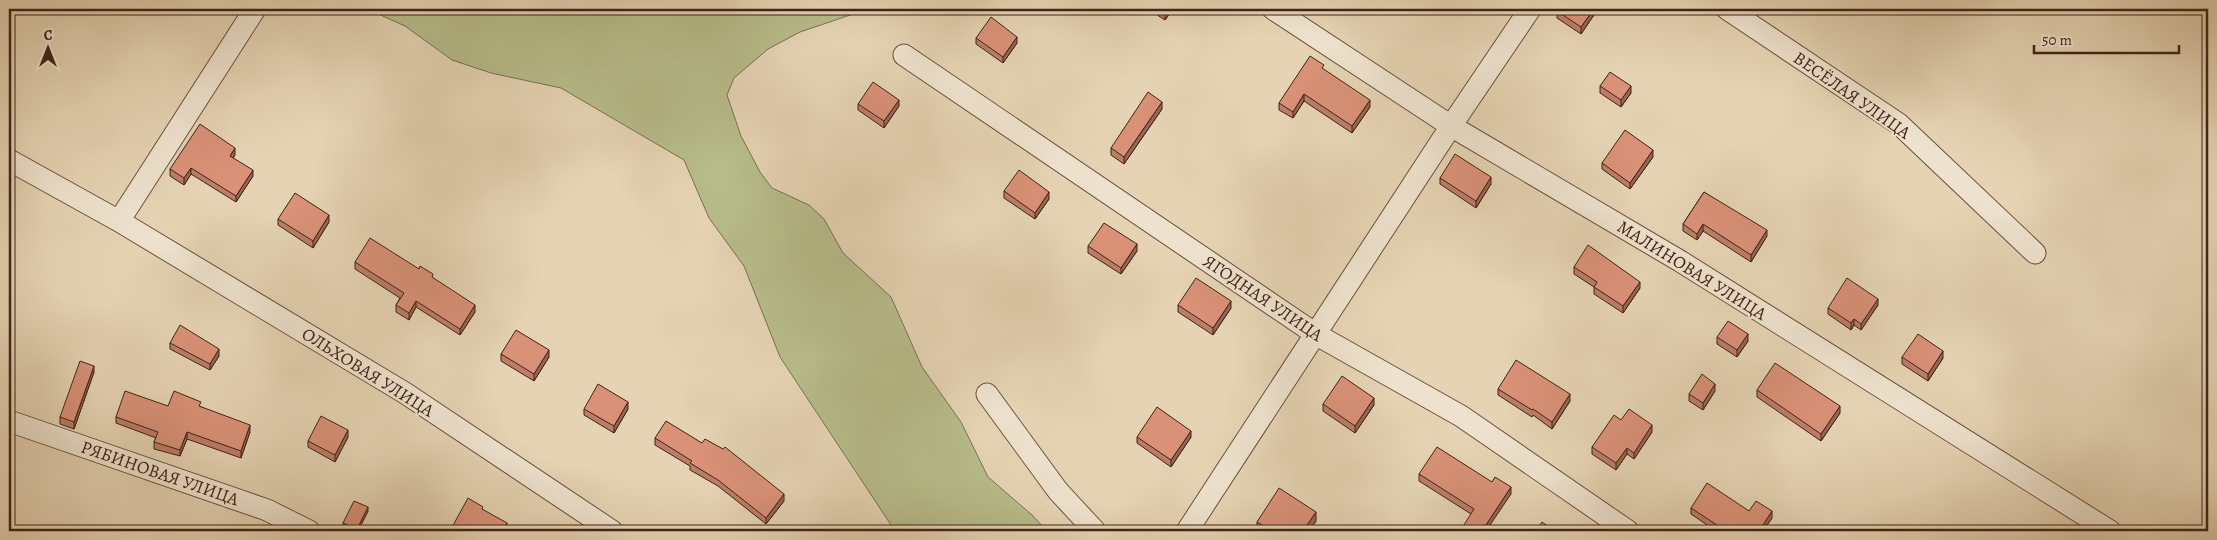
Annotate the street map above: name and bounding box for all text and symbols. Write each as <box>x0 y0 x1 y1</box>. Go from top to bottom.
north arrow <box>22 22 72 72</box>
scale bar <box>2034 22 2180 54</box>
text: С <box>44 26 53 45</box>
text: 50 m <box>2042 30 2072 50</box>
street label: ВЕСЁЛАЯ УЛИЦА <box>1789 46 1916 145</box>
street label: МАЛИНОВАЯ УЛИЦА <box>1613 214 1772 326</box>
street label: ЯГОДНАЯ УЛИЦА <box>1198 249 1328 347</box>
street label: ОЛЬХОВАЯ УЛИЦА <box>297 322 439 423</box>
street label: РЯБИНОВАЯ УЛИЦА <box>78 435 243 511</box>

